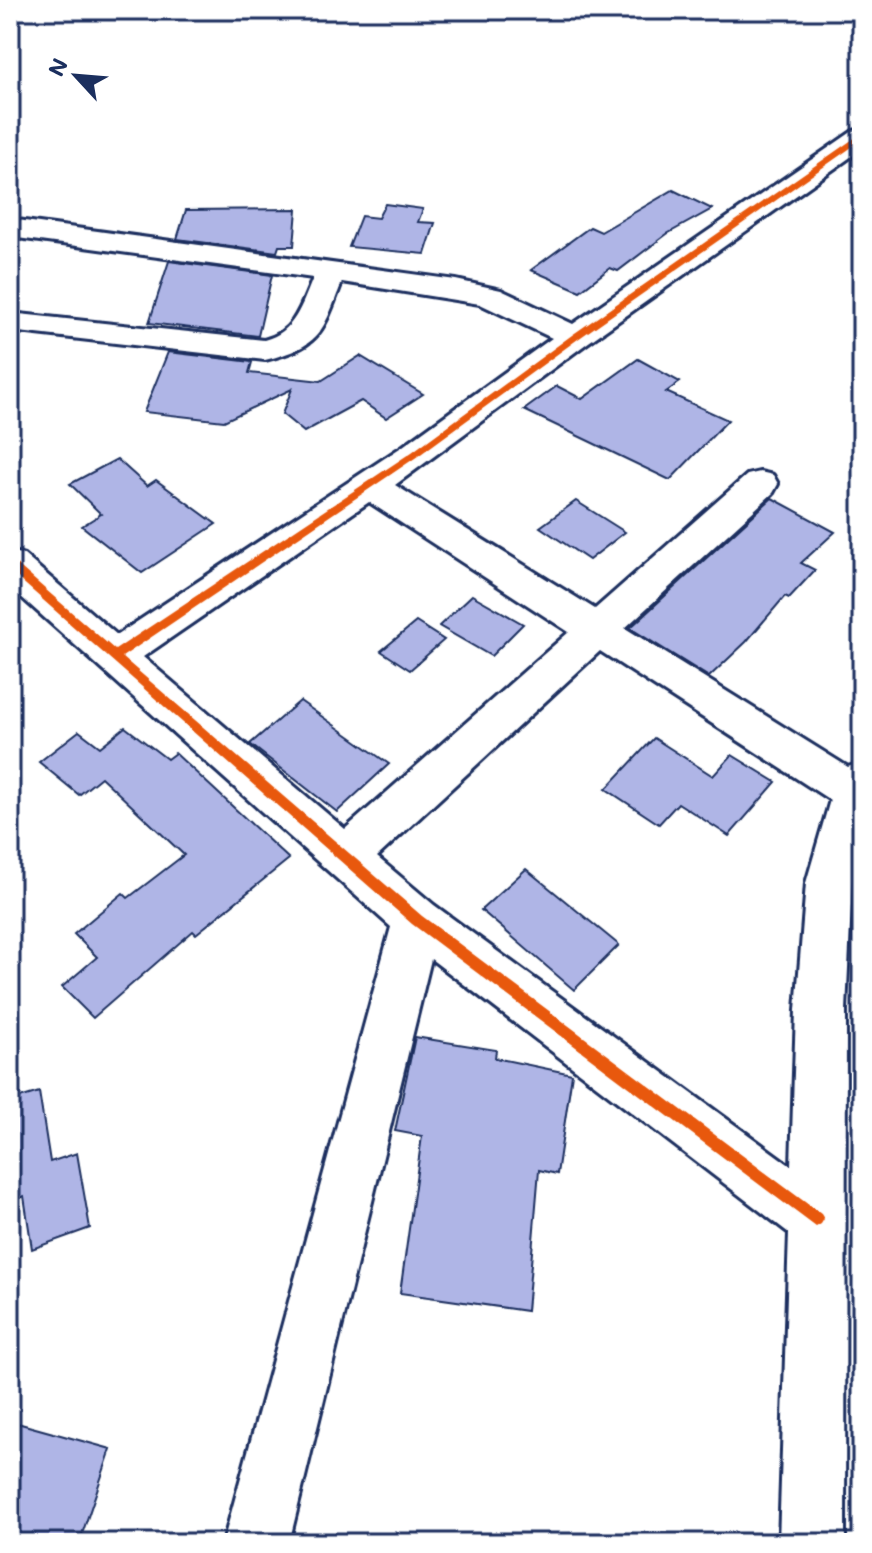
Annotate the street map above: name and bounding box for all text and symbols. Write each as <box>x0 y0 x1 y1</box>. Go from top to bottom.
north arrow <box>36 36 116 116</box>
text: N <box>41 53 74 81</box>

